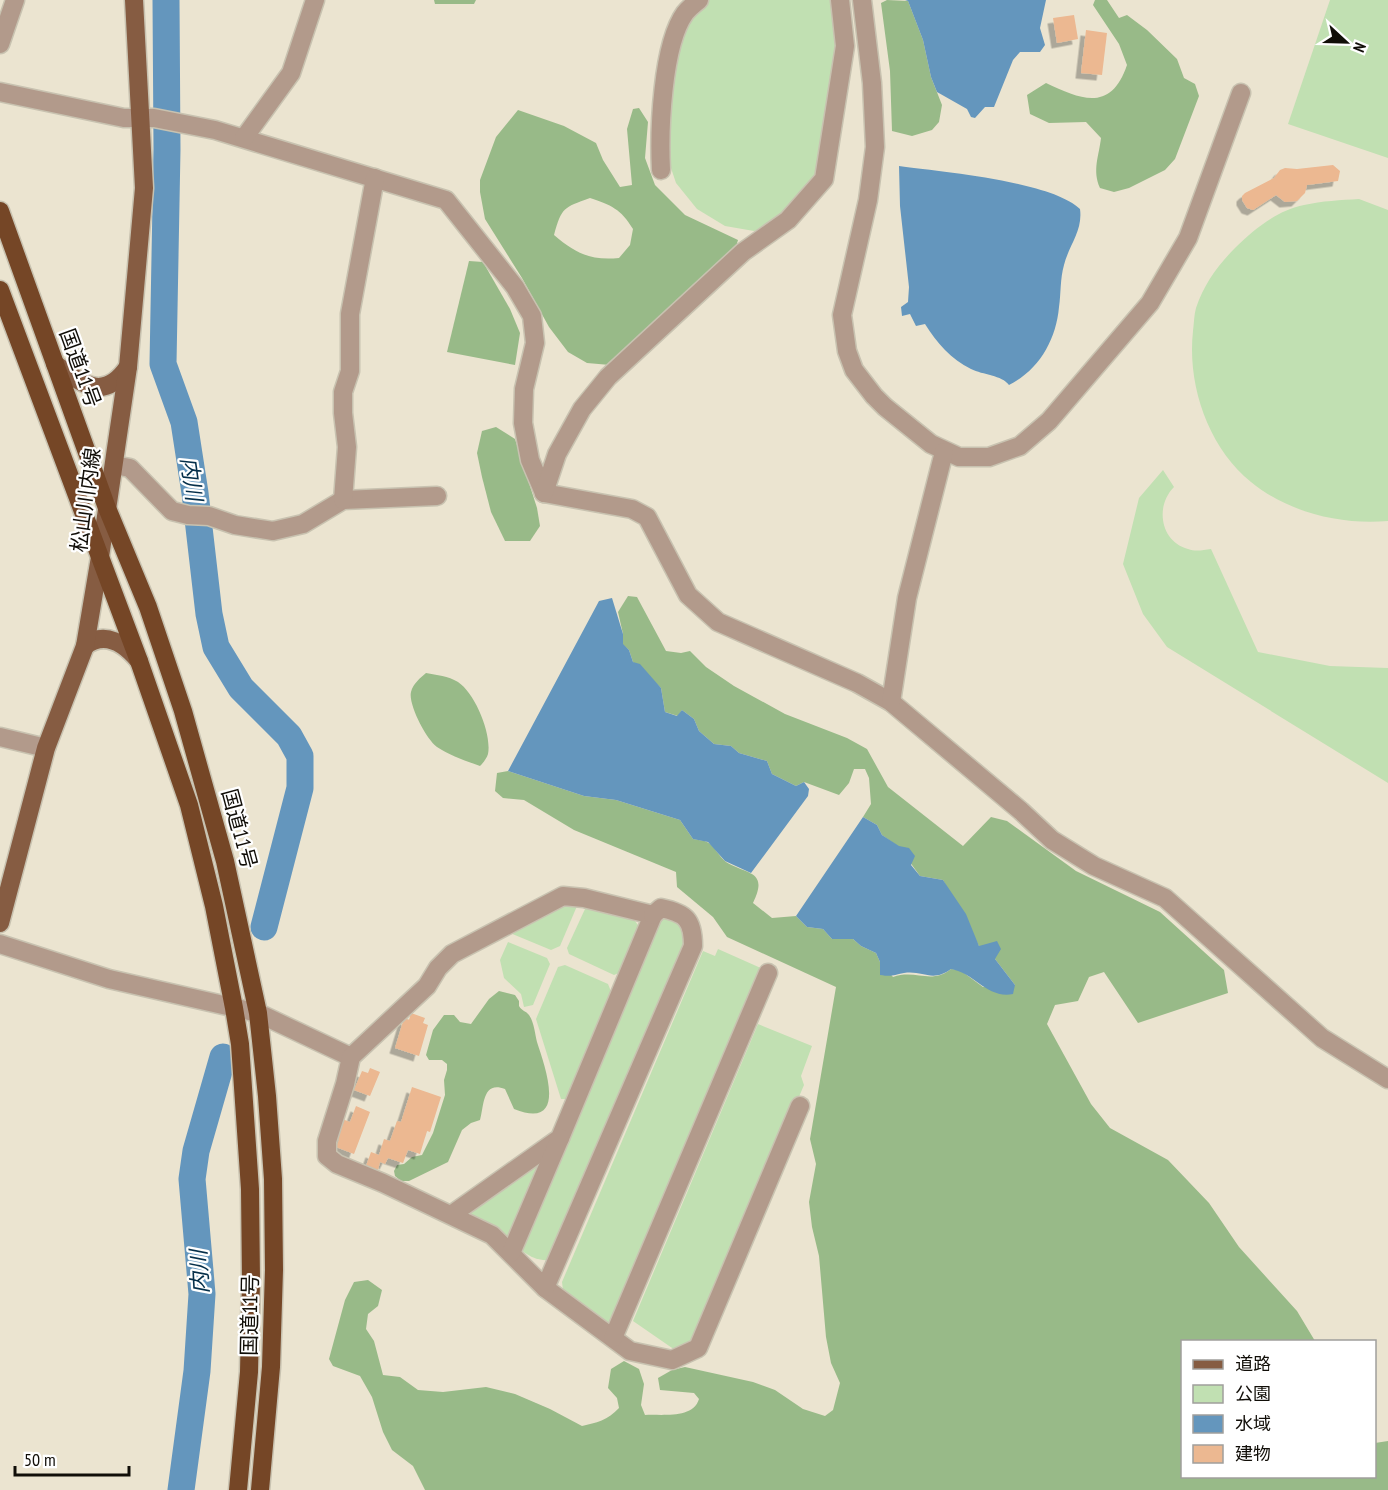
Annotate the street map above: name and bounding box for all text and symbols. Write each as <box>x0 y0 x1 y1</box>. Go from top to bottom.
north arrow <box>1316 12 1376 72</box>
text: N <box>1349 40 1371 55</box>
street label: 国道11号 <box>54 325 107 411</box>
street label: 松山川内線 <box>65 446 106 554</box>
water label: 内川 <box>175 455 209 505</box>
street label: 国道11号 <box>216 786 263 872</box>
water label: 内川 <box>184 1247 214 1295</box>
street label: 国道11号 <box>235 1274 264 1356</box>
legend <box>1181 1340 1376 1478</box>
text: 道路 <box>1235 1352 1271 1375</box>
text: 公園 <box>1235 1382 1271 1405</box>
text: 水域 <box>1235 1412 1271 1435</box>
scale bar <box>15 1439 129 1477</box>
text: 建物 <box>1235 1442 1271 1465</box>
text: 50 m <box>24 1448 56 1471</box>

